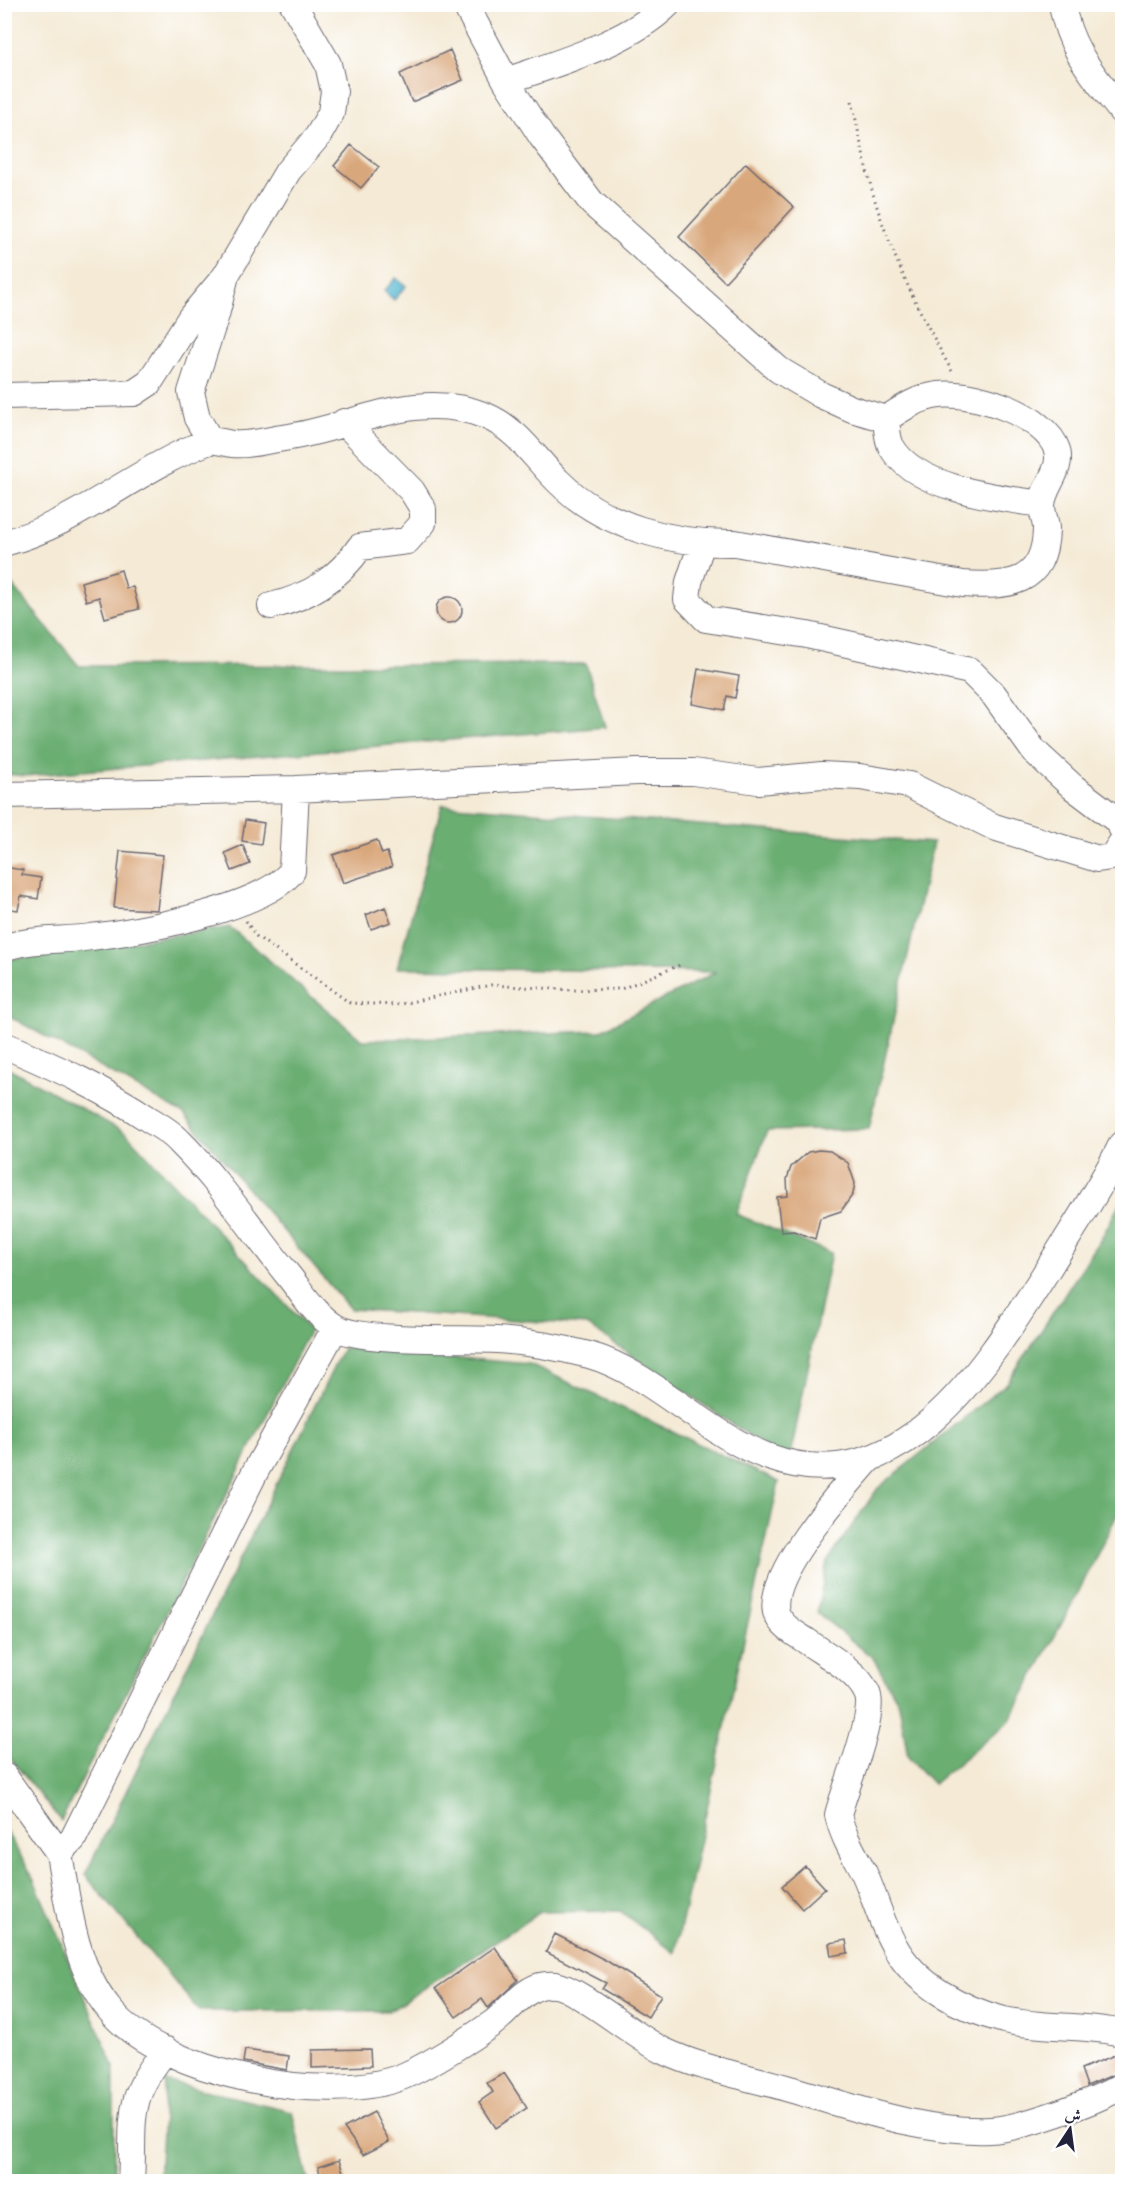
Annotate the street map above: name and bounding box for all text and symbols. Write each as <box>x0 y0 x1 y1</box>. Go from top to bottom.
north arrow <box>1040 2099 1100 2159</box>
text: ش <box>1063 2104 1083 2126</box>

